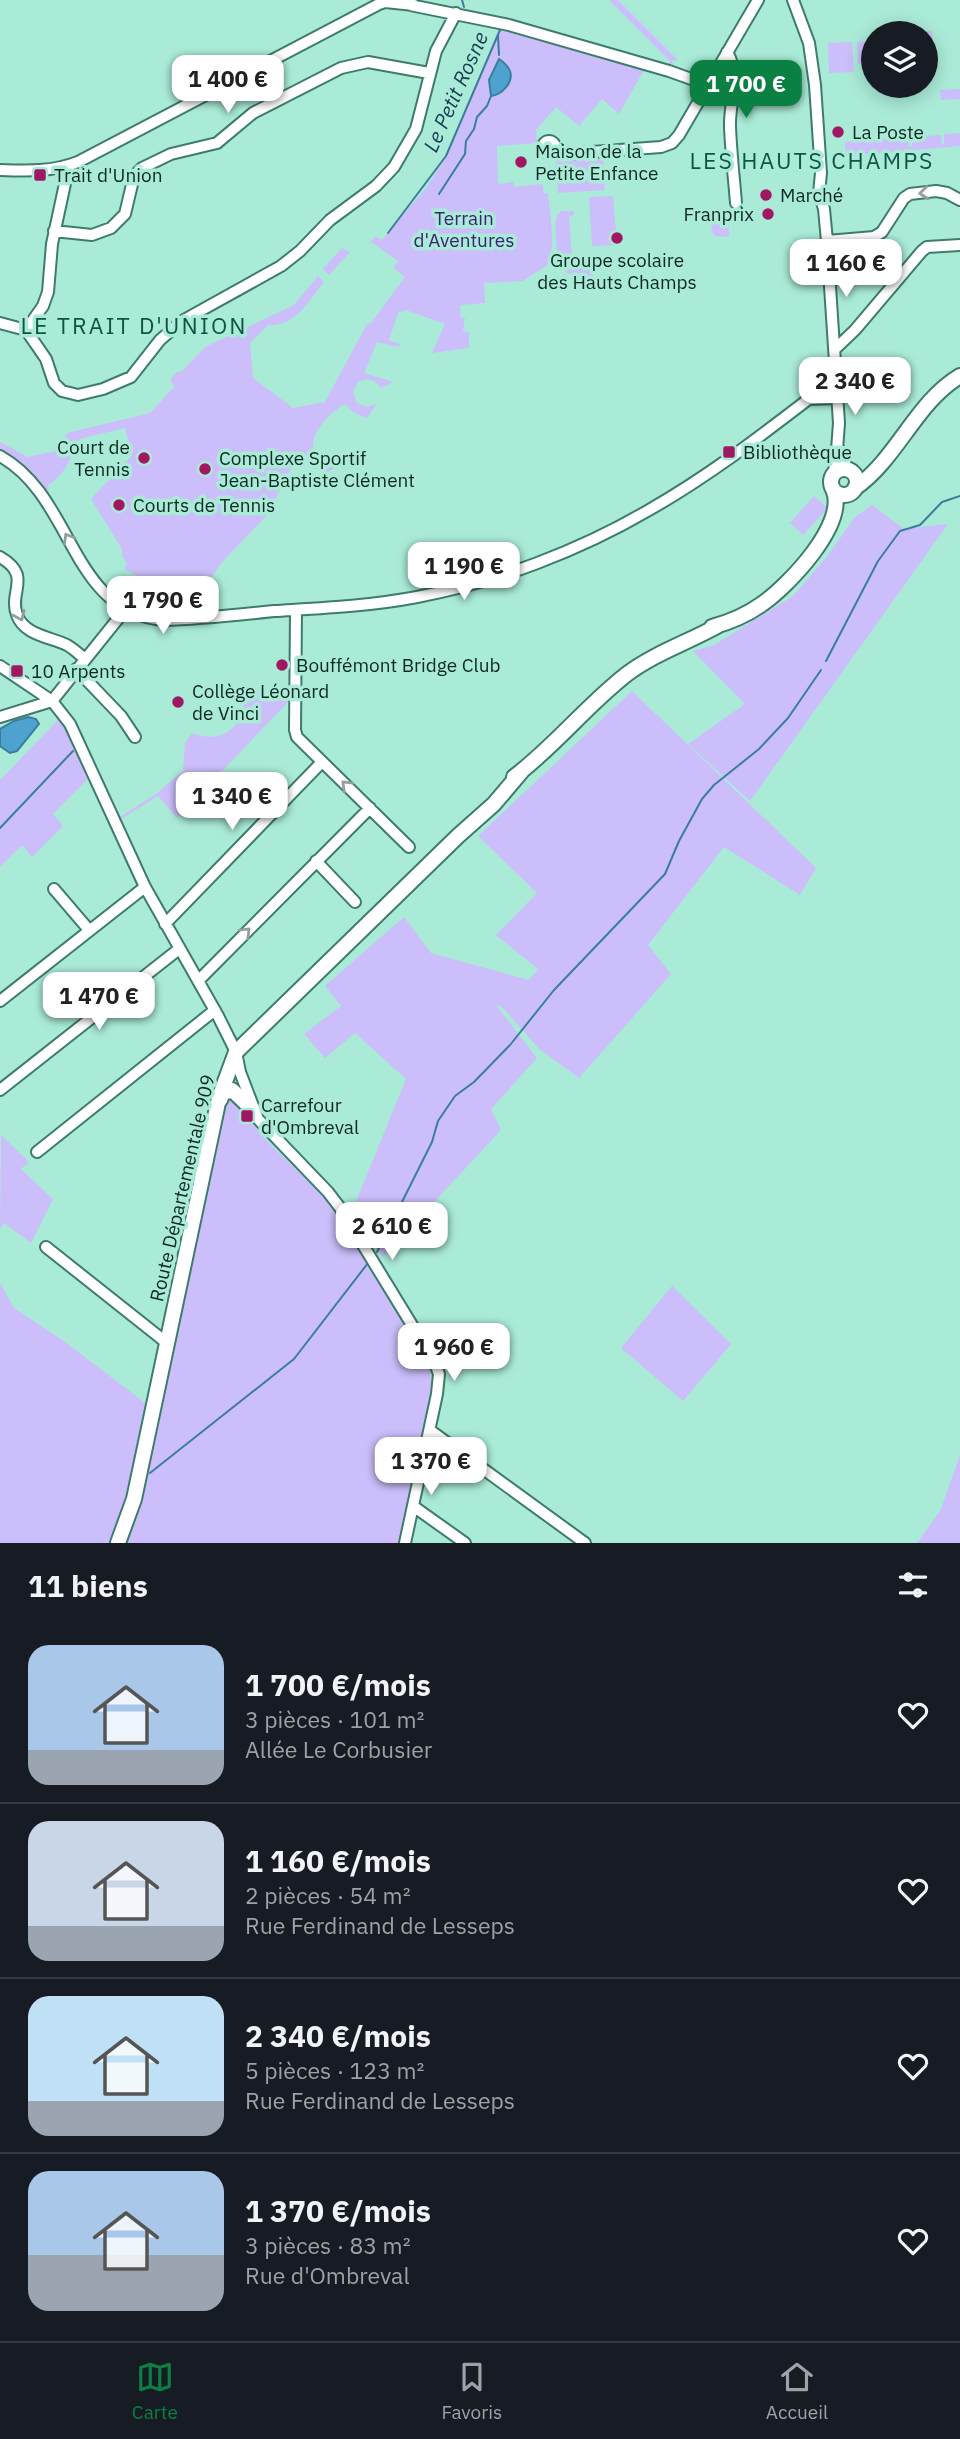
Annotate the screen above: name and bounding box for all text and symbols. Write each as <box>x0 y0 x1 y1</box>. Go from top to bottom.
map controls <box>861 21 938 98</box>
button: layers <box>861 21 938 98</box>
water label: Le Petit Rosne <box>416 27 494 156</box>
pin: 1 400 € <box>163 55 293 115</box>
pin: 1 700 € <box>681 60 811 120</box>
text: 1 400 € <box>188 63 268 93</box>
text: 1 700 € <box>706 68 786 98</box>
place label: La Poste <box>852 120 924 144</box>
marker: La Poste <box>830 124 846 140</box>
place label: Maison de la Petite Enfance <box>535 139 658 185</box>
district label: LES HAUTS CHAMPS <box>690 145 934 175</box>
marker: Maison de la Petite Enfance <box>513 154 529 170</box>
place label: Trait d'Union <box>54 163 162 187</box>
marker: Trait d'Union <box>32 167 48 183</box>
place label: Marché <box>780 183 843 207</box>
one-way arrow <box>918 185 930 200</box>
marker: Marché <box>758 187 774 203</box>
place label: Franprix <box>684 202 754 226</box>
park label: Terrain d'Aventures <box>414 206 514 252</box>
marker: Franprix <box>760 206 776 222</box>
marker: Groupe scolaire des Hauts Champs <box>609 230 625 246</box>
pin: 1 160 € <box>781 240 911 299</box>
text: 1 160 € <box>806 247 886 277</box>
place label: Groupe scolaire des Hauts Champs <box>537 248 697 294</box>
district label: LE TRAIT D'UNION <box>21 310 247 340</box>
pin: 2 340 € <box>790 358 920 417</box>
text: 2 340 € <box>815 365 895 395</box>
place label: Court de Tennis <box>57 435 130 481</box>
place label: Bibliothèque <box>743 440 852 464</box>
marker: Bibliothèque <box>721 444 737 460</box>
place label: Complexe Sportif Jean-Baptiste Clément <box>219 446 415 492</box>
marker: Court de Tennis <box>136 450 152 466</box>
marker: Complexe Sportif Jean-Baptiste Clément <box>197 461 213 477</box>
place label: Courts de Tennis <box>133 493 275 517</box>
marker: Courts de Tennis <box>111 497 127 513</box>
one-way arrow <box>63 533 76 545</box>
pin: 1 190 € <box>399 542 529 602</box>
text: 1 190 € <box>424 550 504 580</box>
pin: 1 790 € <box>98 576 228 636</box>
text: 1 790 € <box>123 584 203 614</box>
one-way arrow <box>11 609 25 621</box>
place label: Bouffémont Bridge Club <box>296 653 500 677</box>
marker: Bouffémont Bridge Club <box>274 657 290 673</box>
place label: 10 Arpents <box>31 659 126 683</box>
marker: 10 Arpents <box>9 663 25 679</box>
place label: Collège Léonard de Vinci <box>192 679 329 725</box>
marker: Collège Léonard de Vinci <box>170 694 186 710</box>
pin: 1 340 € <box>167 772 297 832</box>
text: 1 340 € <box>192 780 272 810</box>
one-way arrow <box>342 781 354 793</box>
one-way arrow <box>237 927 250 940</box>
pin: 1 470 € <box>34 972 164 1032</box>
text: 1 470 € <box>59 980 139 1010</box>
street label: Route Départementale 909 <box>144 1072 220 1304</box>
place label: Carrefour d'Ombreval <box>261 1093 359 1139</box>
marker: Carrefour d'Ombreval <box>239 1108 255 1124</box>
pin: 2 610 € <box>327 1202 457 1262</box>
text: 2 610 € <box>352 1210 432 1240</box>
pin: 1 960 € <box>389 1324 519 1383</box>
text: 1 960 € <box>414 1331 494 1361</box>
pin: 1 370 € <box>366 1438 496 1497</box>
text: 1 370 € <box>391 1445 471 1475</box>
text: 11 biens <box>28 1566 148 1605</box>
icon: filters <box>894 1566 932 1604</box>
text: 1 700 €/mois <box>245 1665 431 1704</box>
icon: home <box>84 1673 168 1757</box>
icon: heart <box>894 1696 932 1734</box>
text: 3 pièces · 101 m² <box>245 1704 424 1734</box>
text: Allée Le Corbusier <box>245 1734 432 1764</box>
text: 1 160 €/mois <box>245 1841 431 1880</box>
icon: home <box>84 1849 168 1933</box>
icon: heart <box>894 1872 932 1910</box>
text: 2 pièces · 54 m² <box>245 1880 411 1910</box>
text: Rue Ferdinand de Lesseps <box>245 1910 515 1940</box>
text: 2 340 €/mois <box>245 2016 431 2055</box>
icon: home <box>84 2024 168 2108</box>
icon: heart <box>894 2047 932 2085</box>
text: 5 pièces · 123 m² <box>245 2055 424 2085</box>
text: Rue Ferdinand de Lesseps <box>245 2085 515 2115</box>
text: 1 370 €/mois <box>245 2191 431 2230</box>
icon: home <box>84 2199 168 2283</box>
icon: heart <box>894 2222 932 2260</box>
text: 3 pièces · 83 m² <box>245 2230 411 2260</box>
text: Rue d'Ombreval <box>245 2260 410 2290</box>
tab: Carte <box>132 2358 178 2424</box>
tab: Favoris <box>442 2358 502 2424</box>
tab: Accueil <box>766 2358 828 2424</box>

